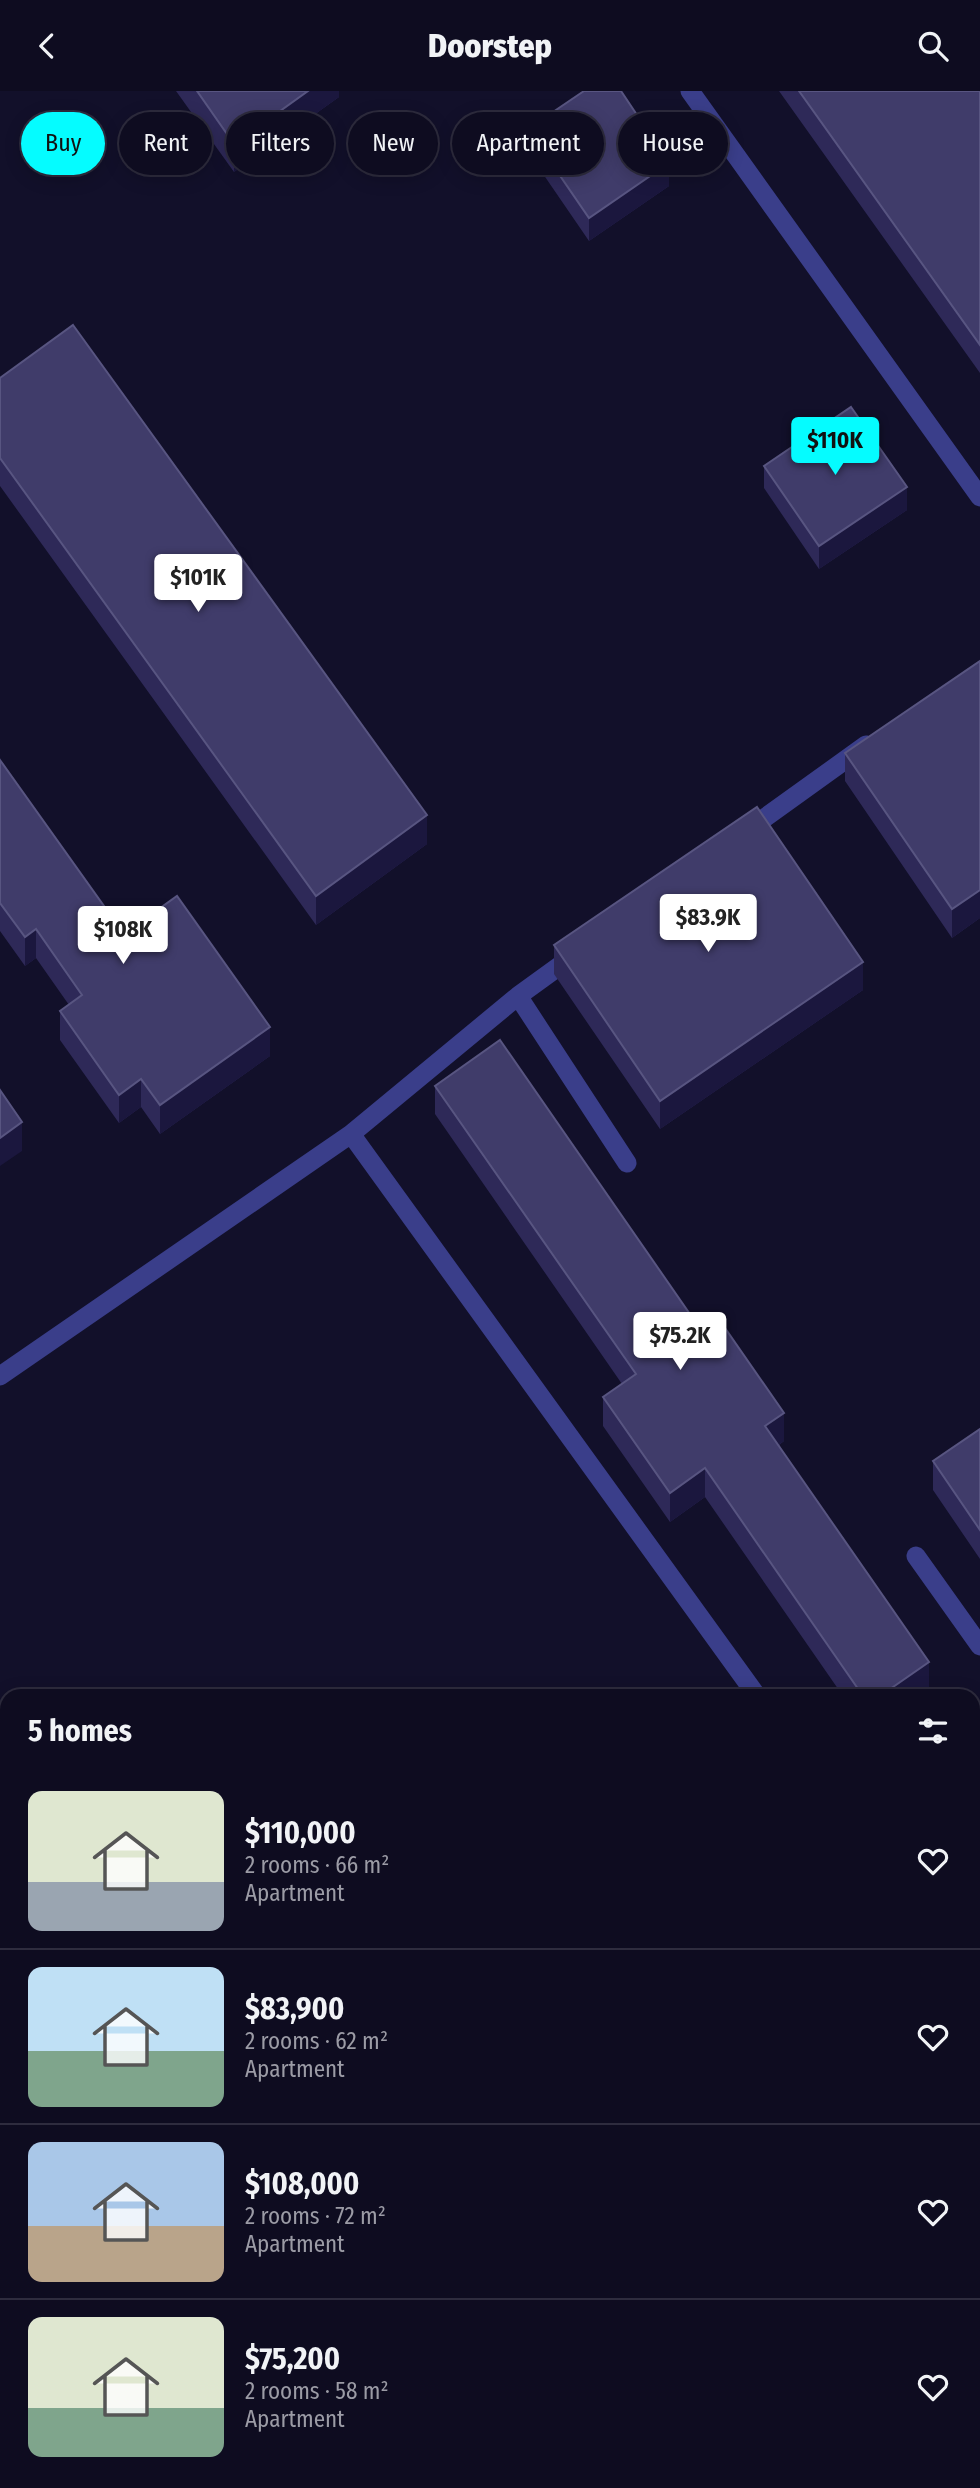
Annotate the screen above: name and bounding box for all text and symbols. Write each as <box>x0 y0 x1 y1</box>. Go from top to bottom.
icon: back <box>28 27 66 65</box>
text: Doorstep <box>428 27 552 65</box>
icon: search <box>914 27 952 65</box>
chip: Buy <box>21 112 105 175</box>
chip: Rent <box>119 112 212 175</box>
chip: Filters <box>226 112 334 175</box>
chip: New <box>348 112 438 175</box>
chip: Apartment <box>452 112 604 175</box>
chip: House <box>618 112 728 175</box>
pin: $110K <box>786 417 884 477</box>
text: $110K <box>807 426 863 454</box>
pin: $101K <box>149 554 247 614</box>
text: $101K <box>170 563 226 591</box>
pin: $83.9K <box>651 895 765 954</box>
text: $83.9K <box>676 903 740 931</box>
pin: $108K <box>74 907 172 966</box>
text: $108K <box>94 915 152 943</box>
pin: $75.2K <box>623 1313 737 1372</box>
text: $75.2K <box>649 1321 711 1349</box>
icon: filters <box>914 1712 952 1750</box>
text: 5 homes <box>28 1713 132 1749</box>
text: $110,000 <box>245 1815 356 1851</box>
icon: home <box>84 1819 168 1903</box>
icon: heart <box>914 1842 952 1880</box>
text: 2 rooms · 66 m² <box>245 1851 389 1879</box>
text: Apartment <box>245 1879 345 1907</box>
text: $83,900 <box>245 1991 344 2027</box>
icon: home <box>84 1995 168 2079</box>
icon: heart <box>914 2018 952 2056</box>
text: 2 rooms · 62 m² <box>245 2027 388 2055</box>
text: Apartment <box>245 2055 345 2083</box>
text: $108,000 <box>245 2166 359 2202</box>
icon: home <box>84 2170 168 2254</box>
icon: heart <box>914 2193 952 2231</box>
text: 2 rooms · 72 m² <box>245 2202 386 2230</box>
text: Apartment <box>245 2230 345 2258</box>
text: $75,200 <box>245 2341 340 2377</box>
icon: home <box>84 2345 168 2429</box>
icon: heart <box>914 2368 952 2406</box>
text: 2 rooms · 58 m² <box>245 2377 389 2405</box>
text: Apartment <box>245 2405 345 2433</box>

